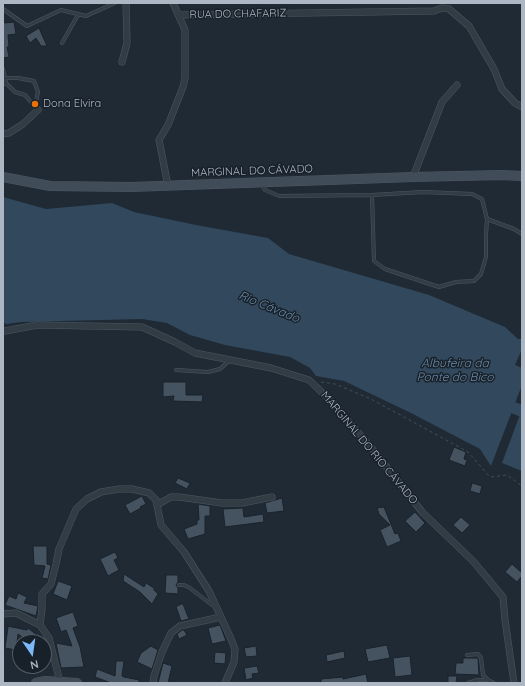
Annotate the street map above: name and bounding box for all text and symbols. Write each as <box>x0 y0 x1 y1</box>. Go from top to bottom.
street label: RUA DO CHAFARIZ <box>189 7 287 21</box>
place label: Dona Elvira <box>43 97 101 111</box>
marker: Dona Elvira <box>30 99 40 109</box>
street label: MARGINAL DO CÁVADO <box>191 162 313 180</box>
water label: Rio Cávado <box>237 288 301 326</box>
water label: Albufeira da Ponte do Bico <box>417 356 493 384</box>
street label: MARGINAL DO RIO CÁVADO <box>318 389 420 507</box>
north arrow <box>12 634 52 674</box>
text: N <box>29 657 40 672</box>

